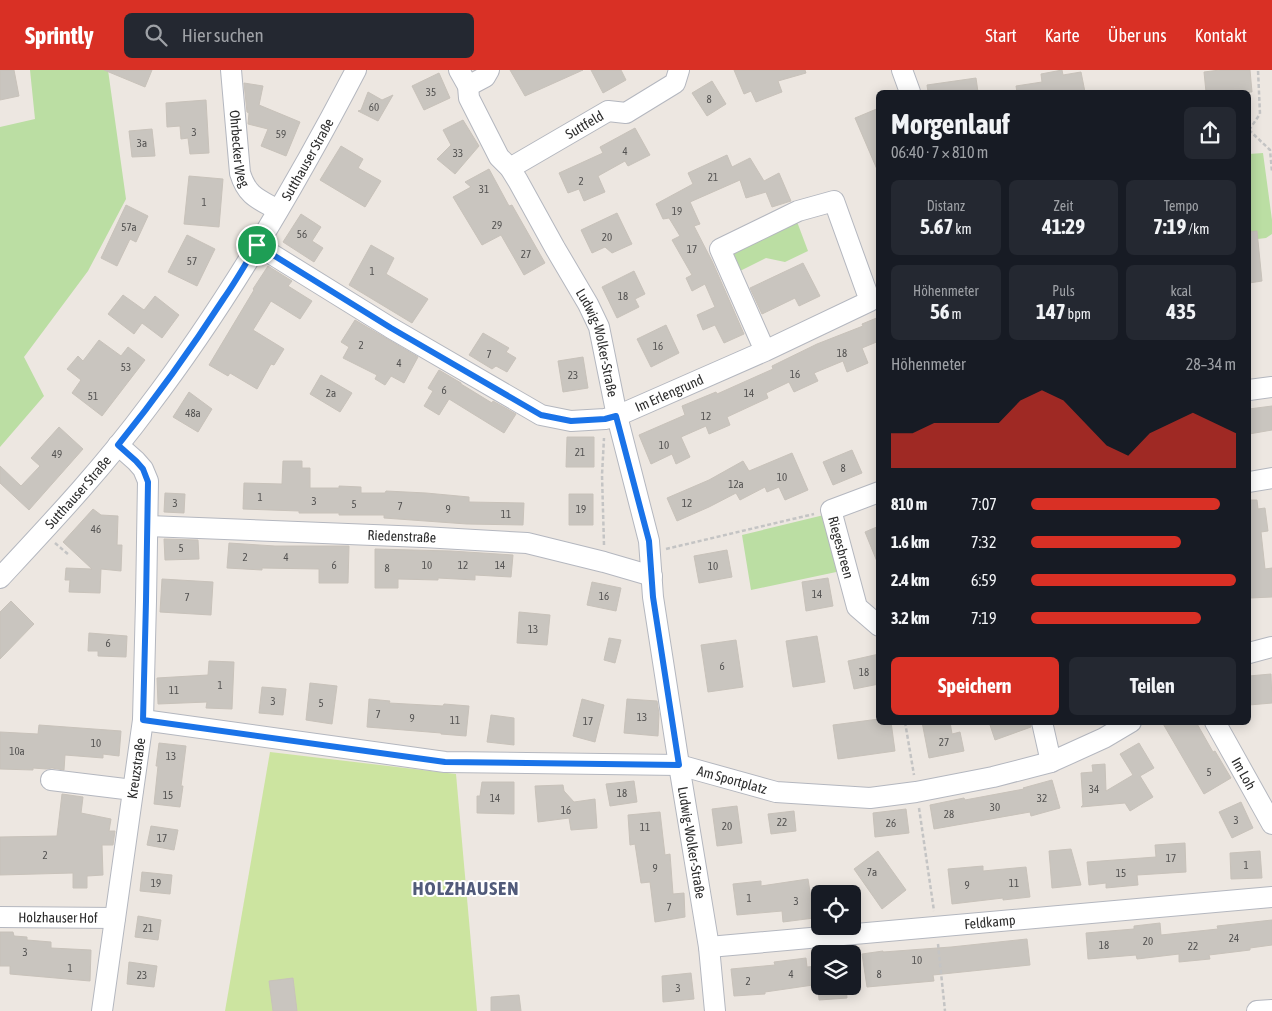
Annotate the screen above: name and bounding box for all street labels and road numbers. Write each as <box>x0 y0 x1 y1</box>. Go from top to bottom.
street label: Suttfeld <box>563 107 606 142</box>
street label: Ohrbecker Weg <box>227 109 253 190</box>
street label: Sutthauser Straße <box>278 116 337 203</box>
street label: Ludwig-Wolker-Straße <box>573 286 621 398</box>
street label: Im Erlengrund <box>633 371 706 415</box>
street label: Sutthauser Straße <box>42 453 114 532</box>
street label: Riegesbreen <box>825 514 857 580</box>
street label: Riedenstraße <box>367 527 437 546</box>
street label: Kreuzstraße <box>124 737 148 800</box>
street label: Im Loh <box>1228 755 1259 792</box>
street label: Am Sportplatz <box>695 762 769 797</box>
street label: Ludwig-Wolker-Straße <box>675 785 709 900</box>
street label: Holzhauser Hof <box>18 909 98 926</box>
street label: Feldkamp <box>964 912 1017 932</box>

